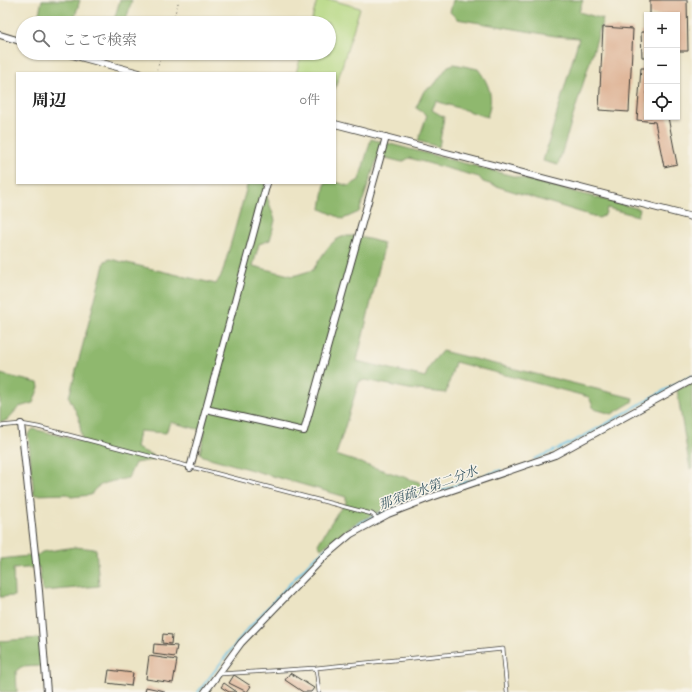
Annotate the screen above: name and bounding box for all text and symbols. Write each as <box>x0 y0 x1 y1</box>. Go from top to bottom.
map controls <box>644 12 680 120</box>
button: + <box>644 12 680 48</box>
search box <box>16 16 336 60</box>
icon: search <box>30 27 52 49</box>
text: ここで検索 <box>62 31 137 49</box>
button: − <box>644 48 680 84</box>
button: locate <box>644 84 680 120</box>
text: 周辺 <box>32 90 66 111</box>
text: 0件 <box>299 92 320 108</box>
water label: 那須疏水第二分水 <box>377 462 482 513</box>

